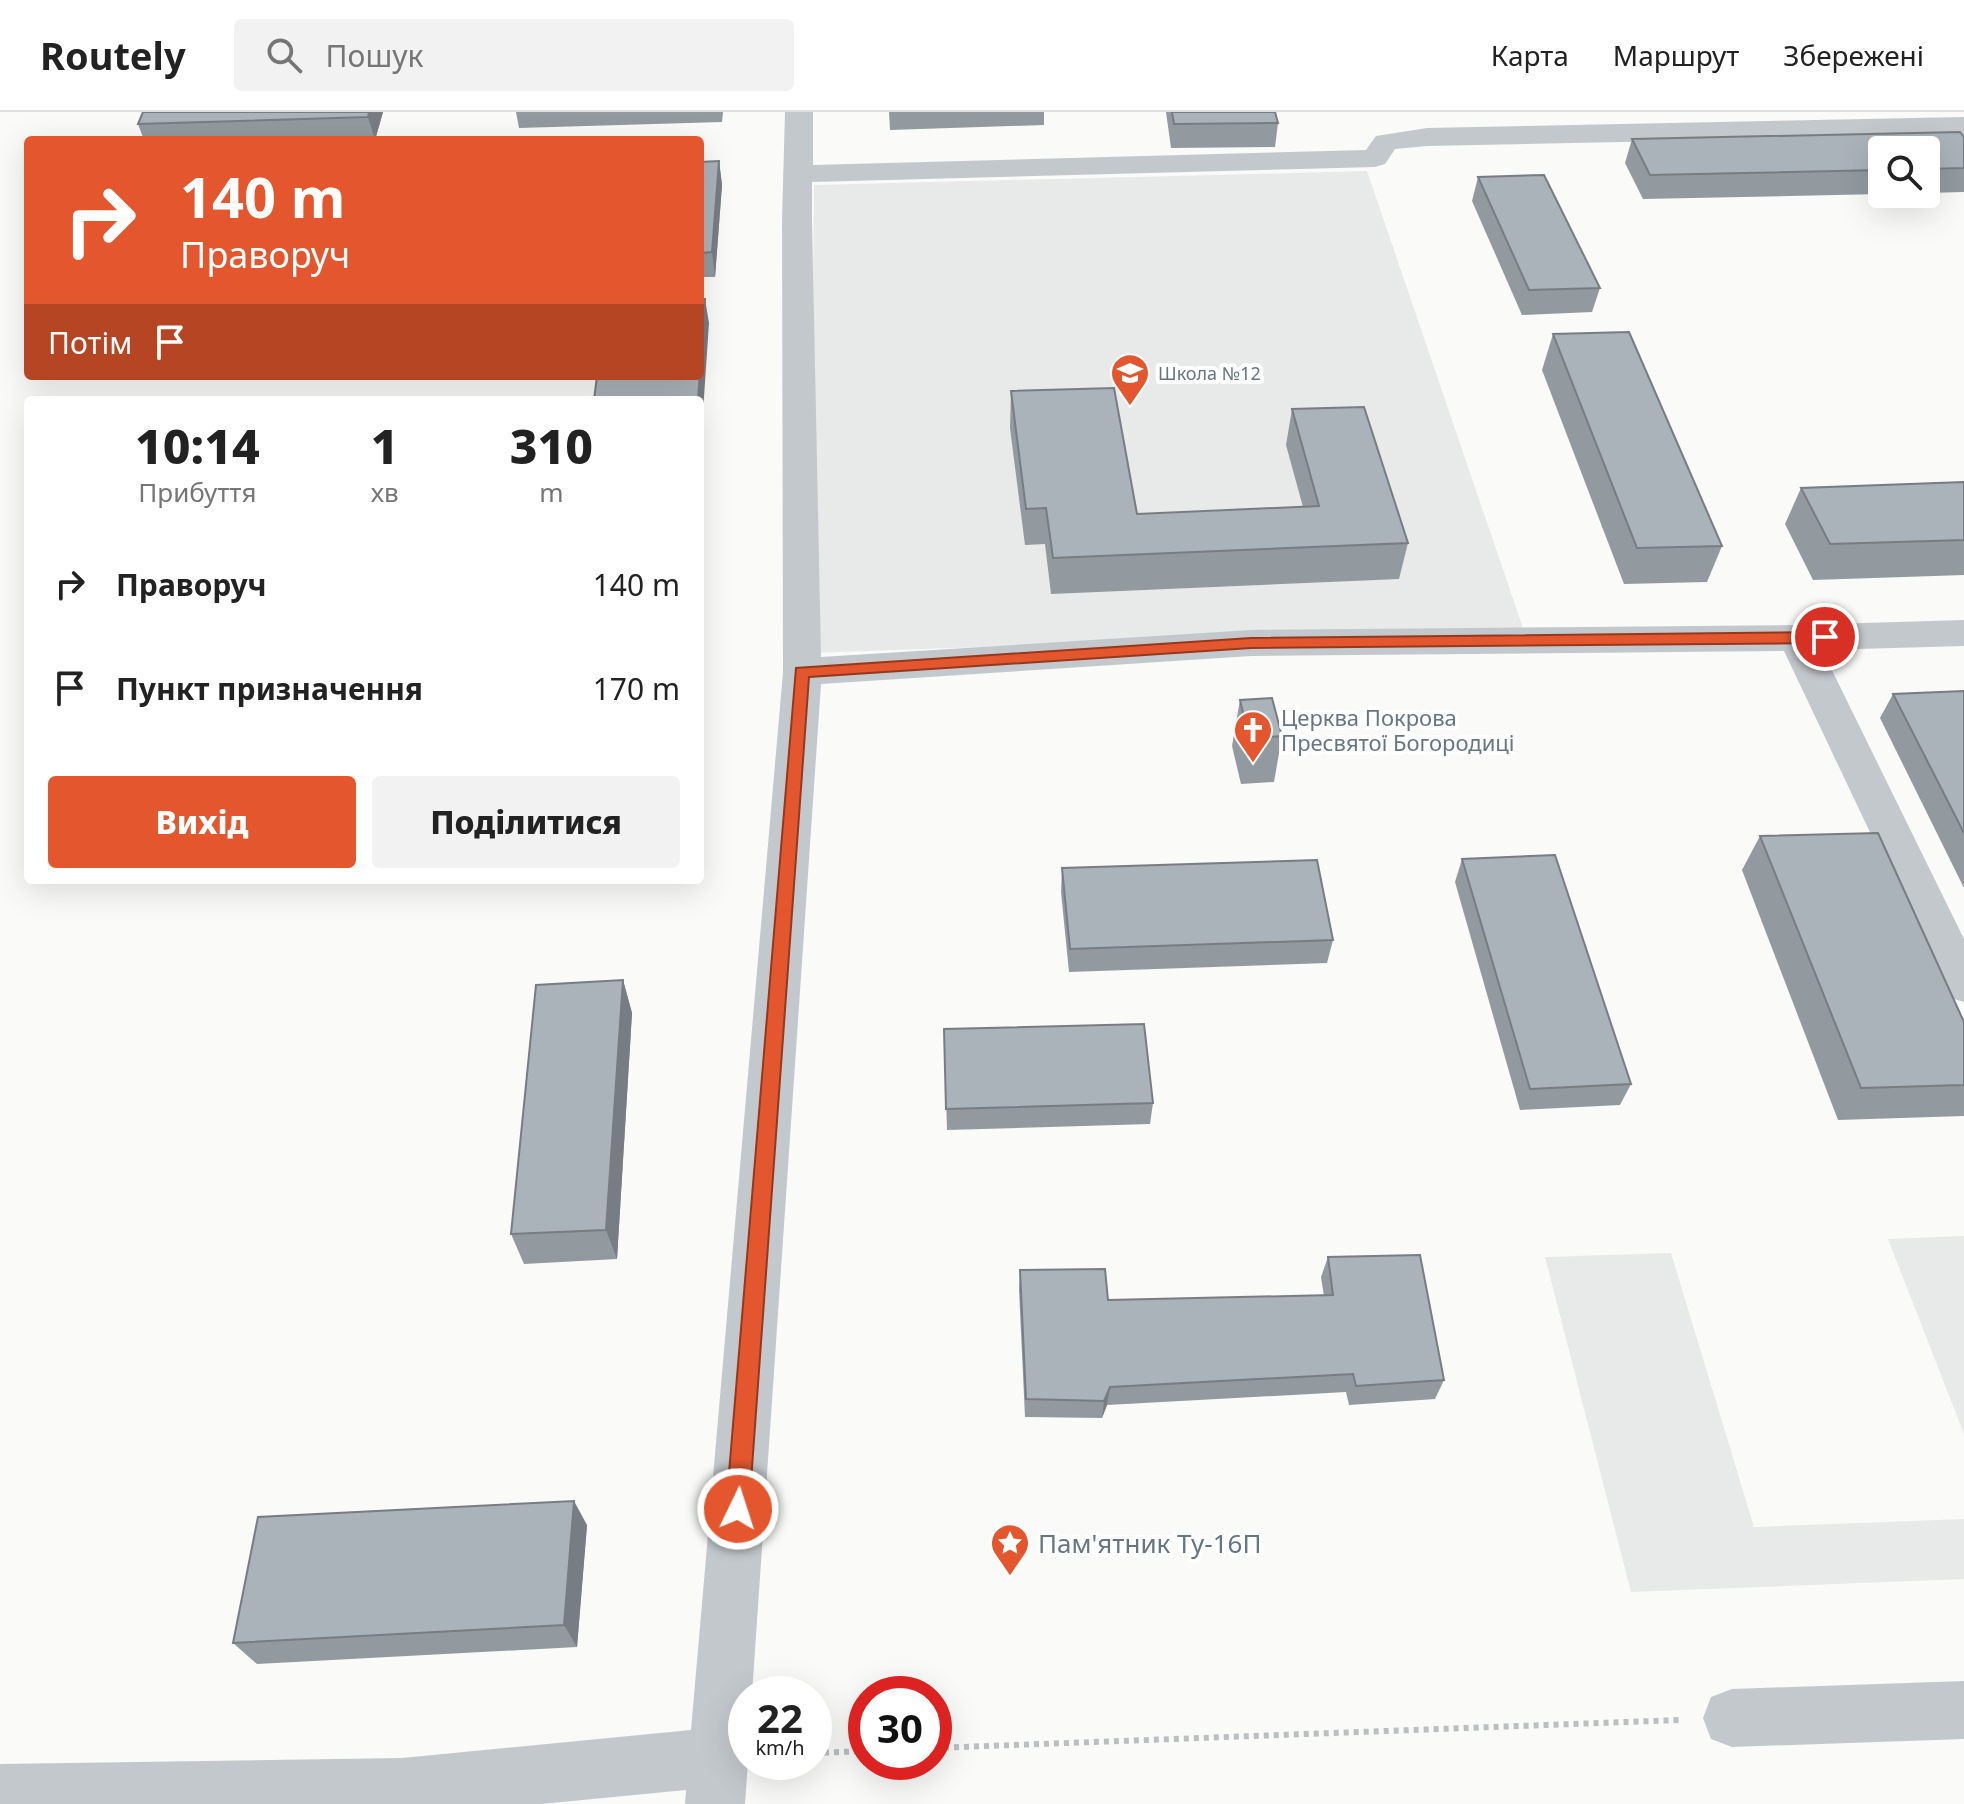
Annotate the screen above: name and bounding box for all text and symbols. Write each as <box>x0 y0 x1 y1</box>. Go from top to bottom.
search box <box>234 19 794 91</box>
text: Routely <box>40 29 186 81</box>
icon: search <box>262 33 306 77</box>
text: Пошук <box>326 35 423 76</box>
text: Карта <box>1491 36 1569 74</box>
text: Маршрут <box>1613 36 1739 74</box>
text: Збережені <box>1783 36 1924 74</box>
map controls <box>1868 136 1940 208</box>
button: search <box>1868 136 1940 208</box>
text: 140 m <box>180 158 345 234</box>
icon: right <box>48 168 152 272</box>
text: Праворуч <box>180 230 350 279</box>
icon: arrive <box>148 320 192 364</box>
text: Потім <box>48 322 132 363</box>
school or university icon: Школа №12 <box>1109 352 1151 407</box>
place label: Школа №12 <box>1158 361 1261 385</box>
text: 10:14 <box>135 413 260 478</box>
text: 1 <box>371 413 399 478</box>
text: 310 <box>510 413 593 478</box>
text: Прибуття <box>138 474 256 510</box>
text: хв <box>371 474 399 510</box>
text: m <box>539 474 563 510</box>
icon: right <box>48 562 92 606</box>
text: Праворуч <box>116 564 267 605</box>
text: 140 m <box>593 564 680 605</box>
pin <box>1791 603 1859 671</box>
icon: arrive <box>1803 615 1847 659</box>
icon: arrive <box>48 666 92 710</box>
text: Пункт призначення <box>116 668 423 709</box>
text: 170 m <box>593 668 680 709</box>
place label: Церква Покрова Пресвятої Богородиці <box>1281 702 1515 757</box>
church icon: Церква Покрова Пресвятої Богородиці <box>1232 709 1274 764</box>
button: Вихід <box>48 776 356 868</box>
button: Поділитися <box>372 776 680 868</box>
position arrow <box>696 1467 780 1551</box>
place icon: Пам'ятник Ту-16П <box>989 1522 1031 1577</box>
place label: Пам'ятник Ту-16П <box>1038 1525 1261 1561</box>
speed limit sign: 30 <box>848 1676 952 1780</box>
text: 22 <box>757 1690 803 1745</box>
text: km/h <box>755 1734 805 1761</box>

